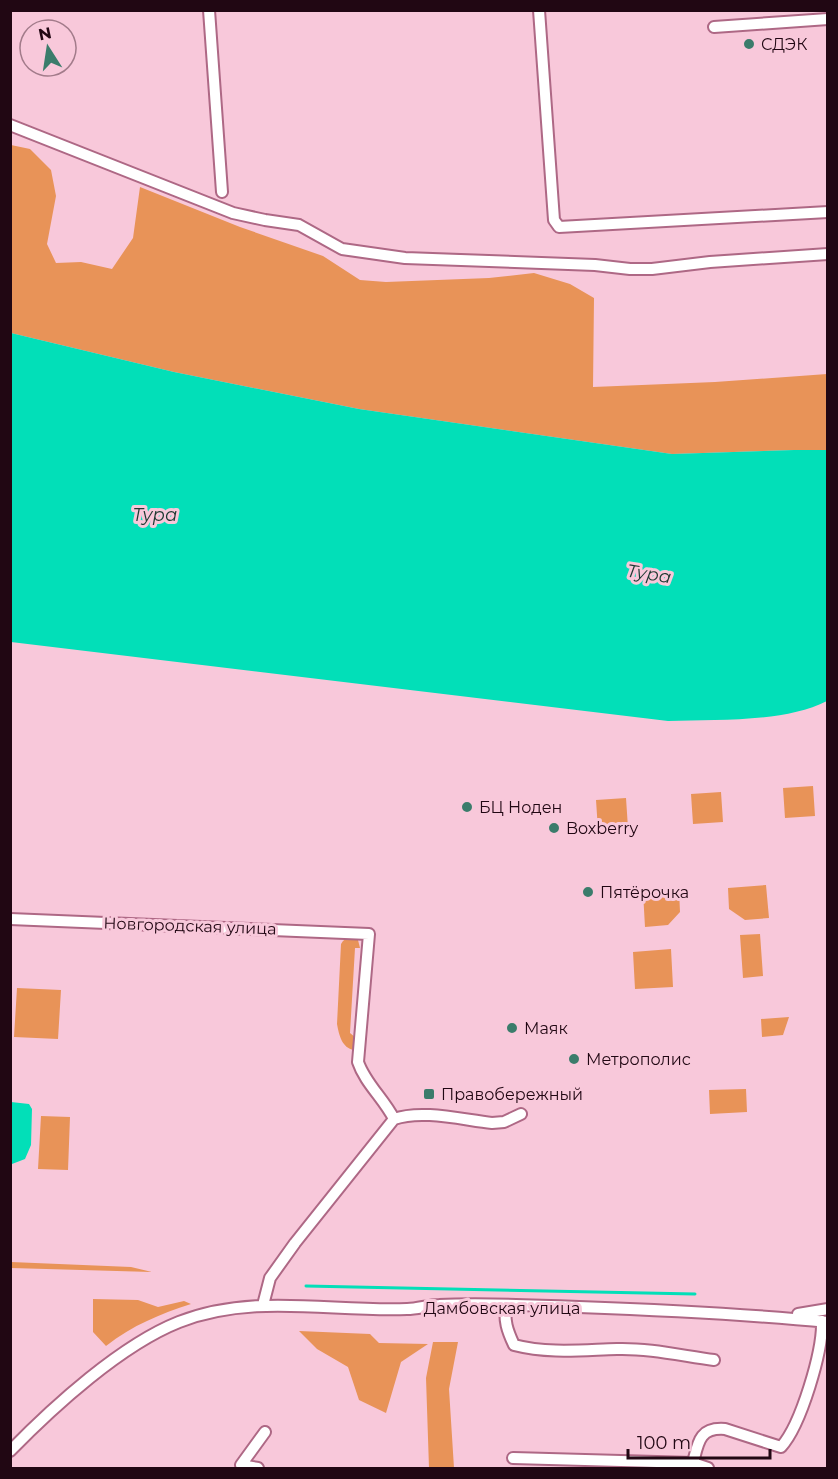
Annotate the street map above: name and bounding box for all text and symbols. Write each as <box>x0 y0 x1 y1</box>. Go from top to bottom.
north arrow <box>18 18 78 78</box>
text: N <box>37 23 53 44</box>
place label: СДЭК <box>761 35 807 54</box>
marker: СДЭК <box>742 37 756 51</box>
water label: Тура <box>133 504 177 526</box>
water label: Тура <box>625 560 673 588</box>
place label: БЦ Ноден <box>479 798 562 817</box>
marker: БЦ Ноден <box>460 800 474 814</box>
place label: Boxberry <box>566 819 638 838</box>
marker: Boxberry <box>547 821 561 835</box>
place label: Пятёрочка <box>600 883 689 902</box>
marker: Пятёрочка <box>581 885 595 899</box>
street label: Новгородская улица <box>103 913 277 939</box>
place label: Маяк <box>524 1019 568 1038</box>
marker: Маяк <box>505 1021 519 1035</box>
place label: Метрополис <box>586 1050 691 1069</box>
marker: Метрополис <box>567 1052 581 1066</box>
place label: Правобережный <box>441 1085 583 1104</box>
marker: Правобережный <box>422 1087 436 1101</box>
street label: Дамбовская улица <box>424 1299 580 1318</box>
scale bar <box>628 1422 770 1460</box>
text: 100 m <box>637 1432 691 1454</box>

